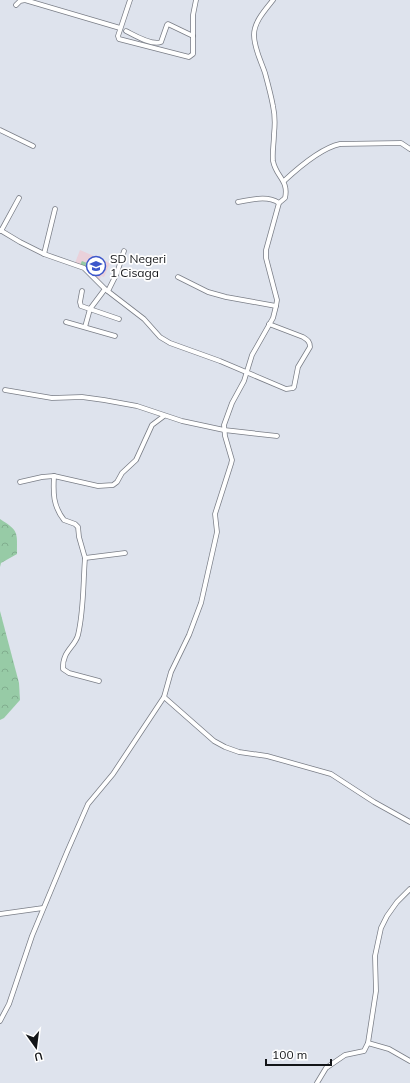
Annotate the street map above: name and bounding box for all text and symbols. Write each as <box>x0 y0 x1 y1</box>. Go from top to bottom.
place label: SD Negeri 1 Cisaga <box>110 251 166 280</box>
school or university icon: SD Negeri 1 Cisaga <box>85 255 107 277</box>
north arrow <box>16 1027 56 1067</box>
scale bar <box>266 1041 331 1067</box>
text: 100 m <box>272 1047 307 1062</box>
text: U <box>33 1049 44 1064</box>

